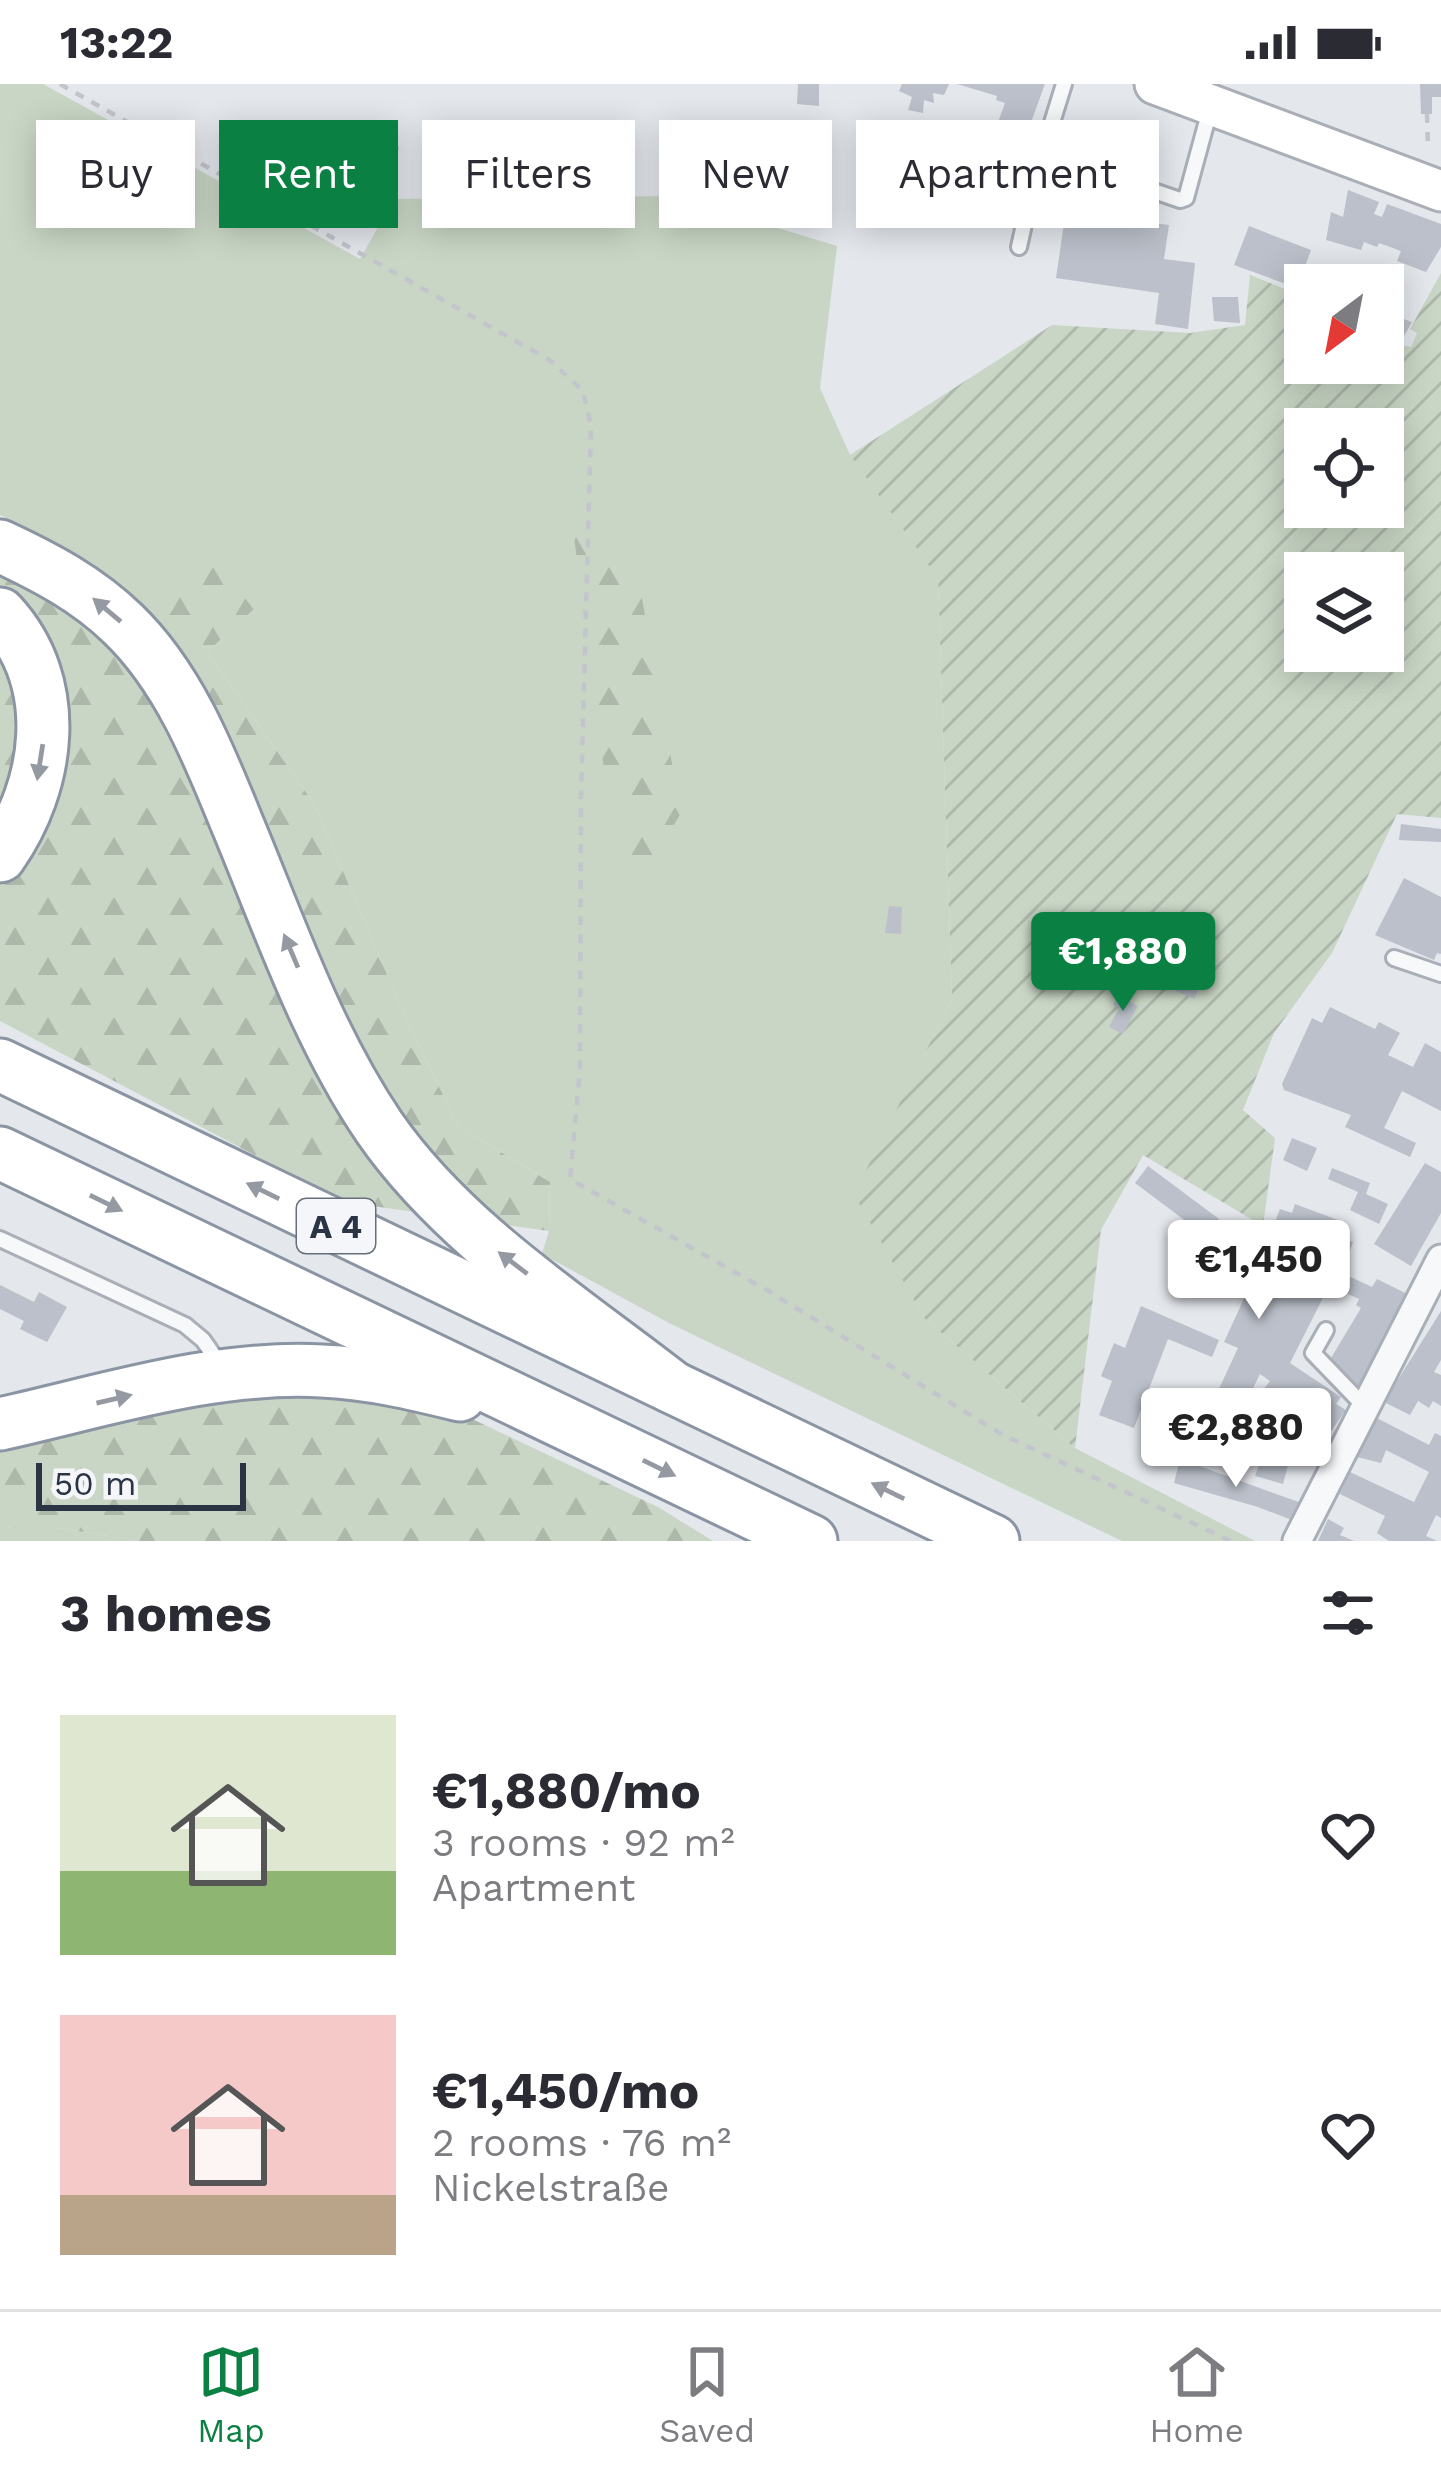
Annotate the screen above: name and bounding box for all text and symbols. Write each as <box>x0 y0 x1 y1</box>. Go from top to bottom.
text: 13:22 <box>60 16 173 69</box>
chip: Buy <box>36 120 195 228</box>
chip: Rent <box>219 120 398 228</box>
chip: Filters <box>422 120 635 228</box>
chip: New <box>659 120 832 228</box>
chip: Apartment <box>856 120 1159 228</box>
north arrow <box>1284 264 1404 384</box>
map controls <box>1284 264 1404 672</box>
button: locate <box>1284 408 1404 528</box>
button: layers <box>1284 552 1404 672</box>
one-way arrow <box>92 598 122 624</box>
one-way arrow <box>30 744 48 782</box>
pin: €1,880 <box>1025 912 1221 1014</box>
text: €1,880 <box>1058 928 1188 973</box>
one-way arrow <box>280 933 300 968</box>
one-way arrow <box>245 1181 280 1201</box>
one-way arrow <box>89 1193 124 1213</box>
road number: A 4 <box>297 1199 375 1253</box>
pin: €1,450 <box>1161 1220 1357 1322</box>
text: €1,450 <box>1195 1236 1323 1281</box>
one-way arrow <box>498 1252 529 1276</box>
one-way arrow <box>96 1388 134 1407</box>
pin: €2,880 <box>1138 1388 1334 1490</box>
text: €2,880 <box>1168 1404 1304 1449</box>
scale bar <box>36 1457 246 1510</box>
one-way arrow <box>642 1458 677 1478</box>
text: 50 m <box>54 1464 136 1503</box>
one-way arrow <box>870 1481 905 1501</box>
icon: filters <box>1315 1580 1381 1646</box>
text: 3 homes <box>60 1584 272 1643</box>
text: €1,880/mo <box>432 1761 701 1820</box>
icon: home <box>156 1763 300 1907</box>
icon: heart <box>1315 1802 1381 1868</box>
text: 3 rooms · 92 m² <box>432 1820 735 1865</box>
text: Apartment <box>432 1865 635 1910</box>
text: €1,450/mo <box>432 2061 699 2120</box>
icon: home <box>156 2063 300 2207</box>
icon: heart <box>1315 2102 1381 2168</box>
text: 2 rooms · 76 m² <box>432 2120 731 2165</box>
text: Nickelstraße <box>432 2165 670 2210</box>
tab: Map <box>197 2339 265 2450</box>
tab: Saved <box>659 2339 755 2450</box>
tab: Home <box>1149 2339 1244 2450</box>

